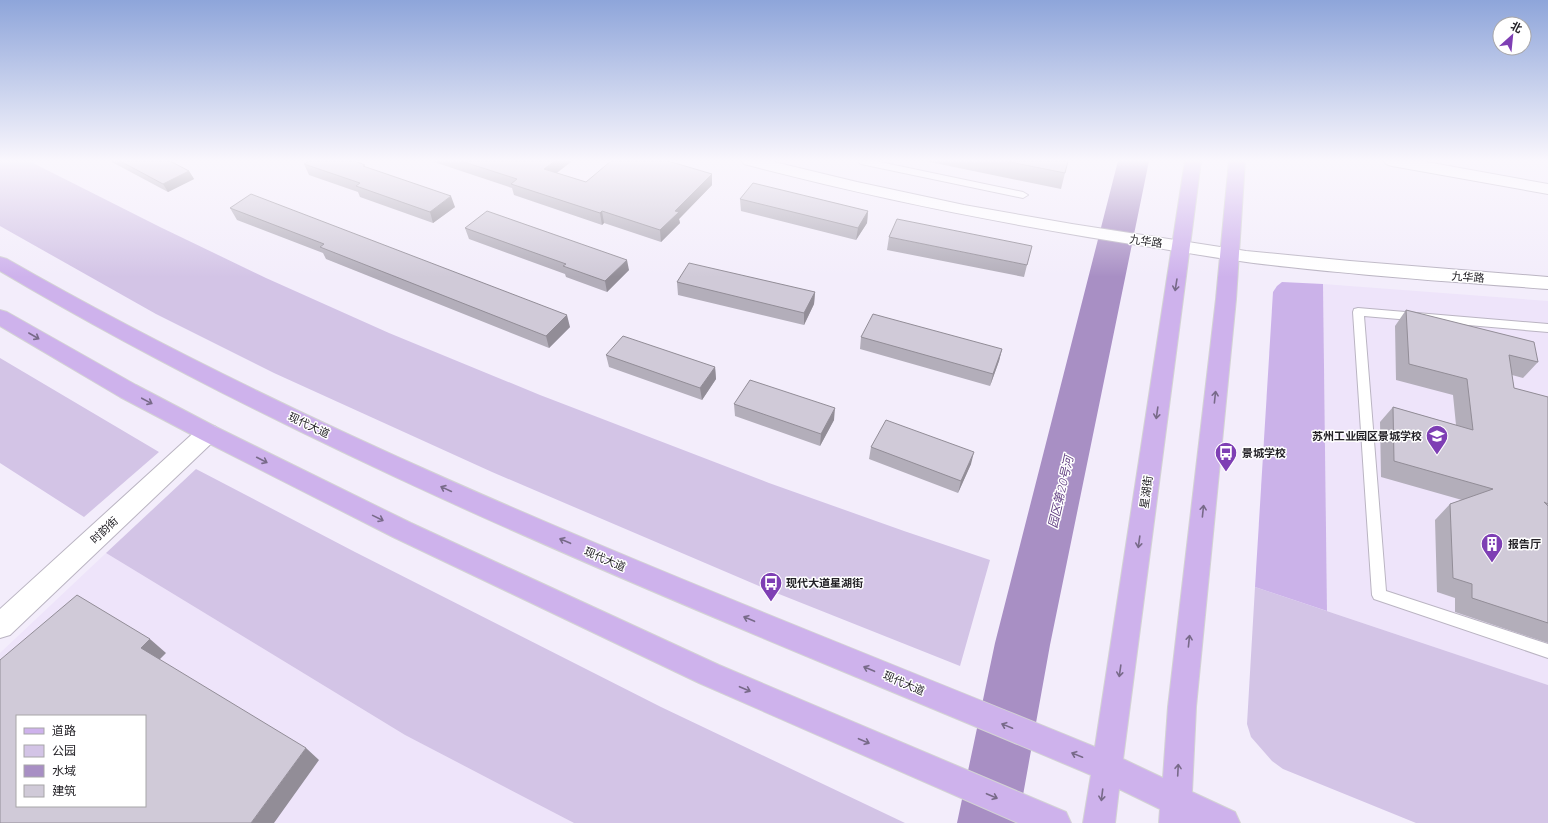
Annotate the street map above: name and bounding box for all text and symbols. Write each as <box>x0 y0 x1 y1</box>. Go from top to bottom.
north arrow <box>1492 16 1532 56</box>
text: 北 <box>1508 18 1525 36</box>
street label: 九华路 <box>1129 232 1163 250</box>
street label: 九华路 <box>1451 269 1485 285</box>
one-way arrow <box>1172 278 1180 291</box>
one-way arrow <box>28 333 40 341</box>
one-way arrow <box>1211 391 1219 404</box>
one-way arrow <box>141 397 153 405</box>
one-way arrow <box>1153 406 1161 419</box>
street label: 现代大道 <box>286 409 332 441</box>
school or university icon: 苏州工业园区景城学校 <box>1424 423 1450 456</box>
place label: 苏州工业园区景城学校 <box>1312 429 1422 443</box>
bus stop icon: 景城学校 <box>1213 440 1239 473</box>
place label: 景城学校 <box>1242 446 1286 460</box>
water label: 园区第20号河 <box>1045 452 1077 530</box>
one-way arrow <box>256 457 268 465</box>
street label: 星湖街 <box>1137 475 1155 509</box>
one-way arrow <box>440 484 452 492</box>
one-way arrow <box>1199 505 1207 518</box>
street label: 时韵街 <box>87 514 121 546</box>
one-way arrow <box>372 515 384 522</box>
building icon: 报告厅 <box>1479 531 1505 564</box>
one-way arrow <box>1135 535 1143 548</box>
one-way arrow <box>559 537 571 544</box>
place label: 报告厅 <box>1508 537 1541 551</box>
street label: 现代大道 <box>582 544 628 574</box>
bus stop icon: 现代大道星湖街 <box>758 570 784 603</box>
place label: 现代大道星湖街 <box>786 576 863 590</box>
one-way arrow <box>743 615 755 622</box>
one-way arrow <box>1185 635 1193 648</box>
one-way arrow <box>1116 664 1124 677</box>
one-way arrow <box>863 665 875 672</box>
street label: 现代大道 <box>881 668 927 698</box>
one-way arrow <box>738 686 750 694</box>
legend <box>16 715 146 807</box>
one-way arrow <box>1001 722 1013 730</box>
text: 道路 <box>52 723 76 738</box>
one-way arrow <box>858 737 870 745</box>
text: 公园 <box>52 743 76 758</box>
one-way arrow <box>1072 751 1084 759</box>
text: 水域 <box>52 763 76 778</box>
one-way arrow <box>1174 764 1181 777</box>
text: 建筑 <box>52 783 76 798</box>
one-way arrow <box>1098 788 1106 801</box>
one-way arrow <box>986 792 998 800</box>

